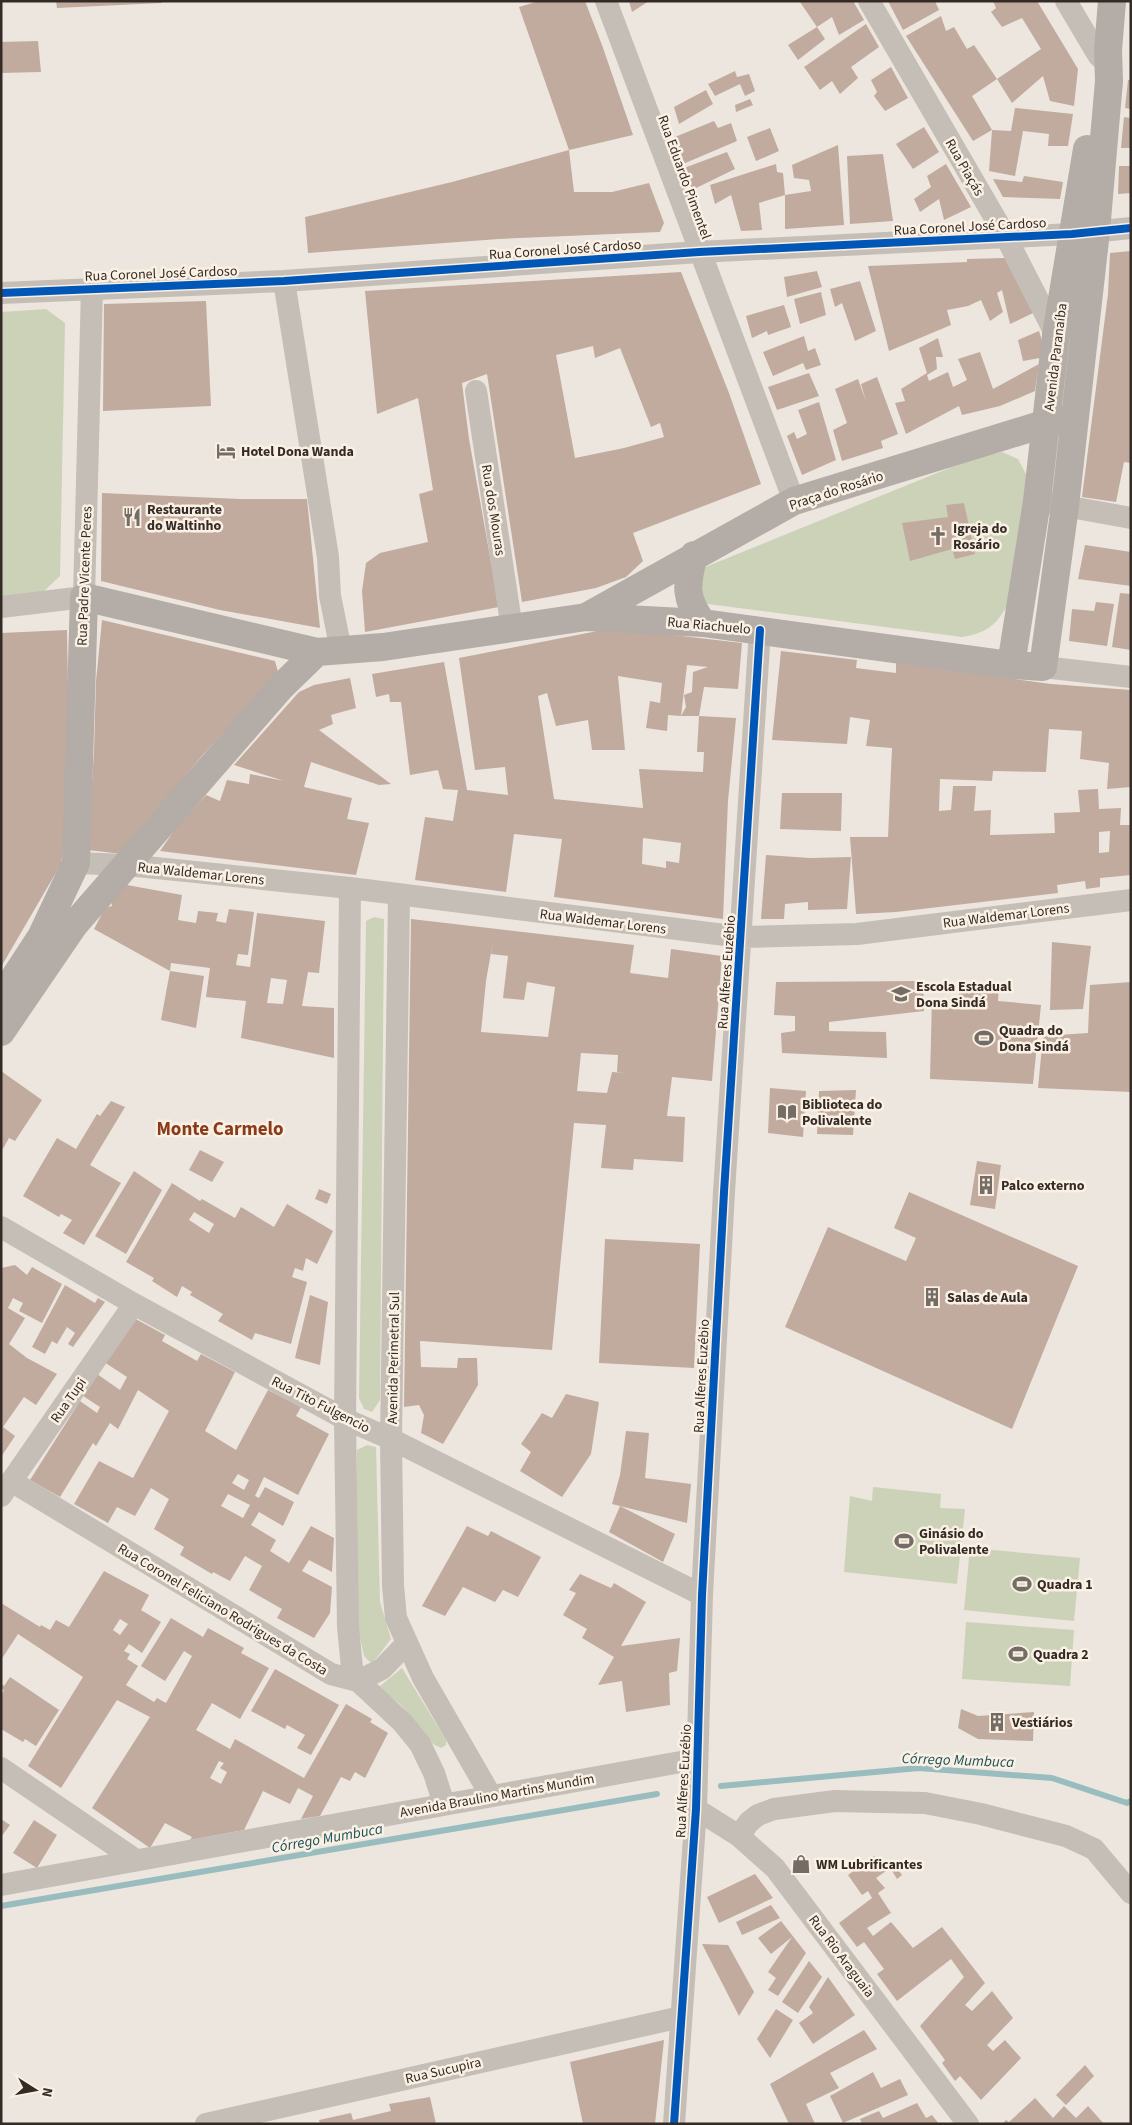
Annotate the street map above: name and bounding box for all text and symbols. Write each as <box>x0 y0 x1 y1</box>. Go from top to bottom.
street label: Rua Eduardo Pimentel <box>652 113 716 243</box>
street label: Rua Piaçás <box>940 135 989 200</box>
street label: Rua Coronel José Cardoso <box>893 213 1047 241</box>
street label: Rua Coronel José Cardoso <box>488 235 642 265</box>
street label: Rua Coronel José Cardoso <box>84 261 238 287</box>
street label: Avenida Paranaíba <box>1039 302 1073 412</box>
hotel icon: Hotel Dona Wanda <box>215 440 237 462</box>
place label: Hotel Dona Wanda <box>241 442 354 462</box>
street label: Rua dos Mouras <box>476 463 510 557</box>
street label: Praça do Rosário <box>787 466 886 516</box>
place label: Restaurante do Waltinho <box>147 500 222 536</box>
street label: Rua Padre Vicente Peres <box>73 506 97 646</box>
restaurant icon: Restaurante do Waltinho <box>121 506 143 528</box>
place label: Igreja do Rosário <box>953 519 1007 555</box>
church icon: Igreja do Rosário <box>927 525 949 547</box>
street label: Rua Riachuelo <box>666 612 751 640</box>
street label: Rua Waldemar Lorens <box>137 857 265 891</box>
street label: Rua Waldemar Lorens <box>942 898 1071 934</box>
street label: Rua Waldemar Lorens <box>538 904 667 940</box>
street label: Rua Alferes Euzébio <box>713 914 741 1030</box>
place label: Escola Estadual Dona Sindá <box>916 977 1011 1013</box>
school or university icon: Escola Estadual Dona Sindá <box>890 983 912 1005</box>
place label: Quadra do Dona Sindá <box>999 1021 1069 1057</box>
sports icon: Quadra do Dona Sindá <box>973 1027 995 1049</box>
place label: Biblioteca do Polivalente <box>802 1095 883 1131</box>
library icon: Biblioteca do Polivalente <box>776 1101 798 1123</box>
district label: Monte Carmelo <box>156 1116 284 1143</box>
building icon: Palco externo <box>975 1174 997 1196</box>
place label: Palco externo <box>1001 1176 1085 1196</box>
building icon: Salas de Aula <box>921 1286 943 1308</box>
place label: Salas de Aula <box>947 1288 1028 1308</box>
street label: Avenida Perimetral Sul <box>383 1291 405 1424</box>
street label: Rua Alferes Euzébio <box>689 1318 715 1434</box>
street label: Rua Tito Fulgencio <box>268 1371 373 1438</box>
street label: Rua Tupi <box>46 1374 92 1427</box>
place label: Ginásio do Polivalente <box>919 1524 989 1560</box>
sports icon: Ginásio do Polivalente <box>893 1530 915 1552</box>
street label: Rua Coronel Feliciano Rodrigues da Costa <box>114 1539 331 1681</box>
sports icon: Quadra 1 <box>1011 1573 1033 1595</box>
place label: Quadra 1 <box>1037 1575 1093 1595</box>
sports icon: Quadra 2 <box>1007 1643 1029 1665</box>
place label: Quadra 2 <box>1033 1645 1089 1665</box>
building icon: Vestiários <box>986 1711 1008 1733</box>
place label: Vestiários <box>1011 1713 1073 1733</box>
street label: Rua Alferes Euzébio <box>671 1723 697 1839</box>
water label: Córrego Mumbuca <box>901 1748 1015 1773</box>
street label: Avenida Braulino Martins Mundim <box>398 1769 596 1823</box>
water label: Córrego Mumbuca <box>270 1818 384 1859</box>
shop icon: WM Lubrificantes <box>790 1853 812 1875</box>
place label: WM Lubrificantes <box>816 1855 922 1875</box>
street label: Rua Rio Araguaia <box>804 1911 879 2002</box>
street label: Rua Sucupira <box>403 2053 483 2089</box>
north arrow <box>10 2065 60 2115</box>
text: N <box>36 2086 57 2099</box>

